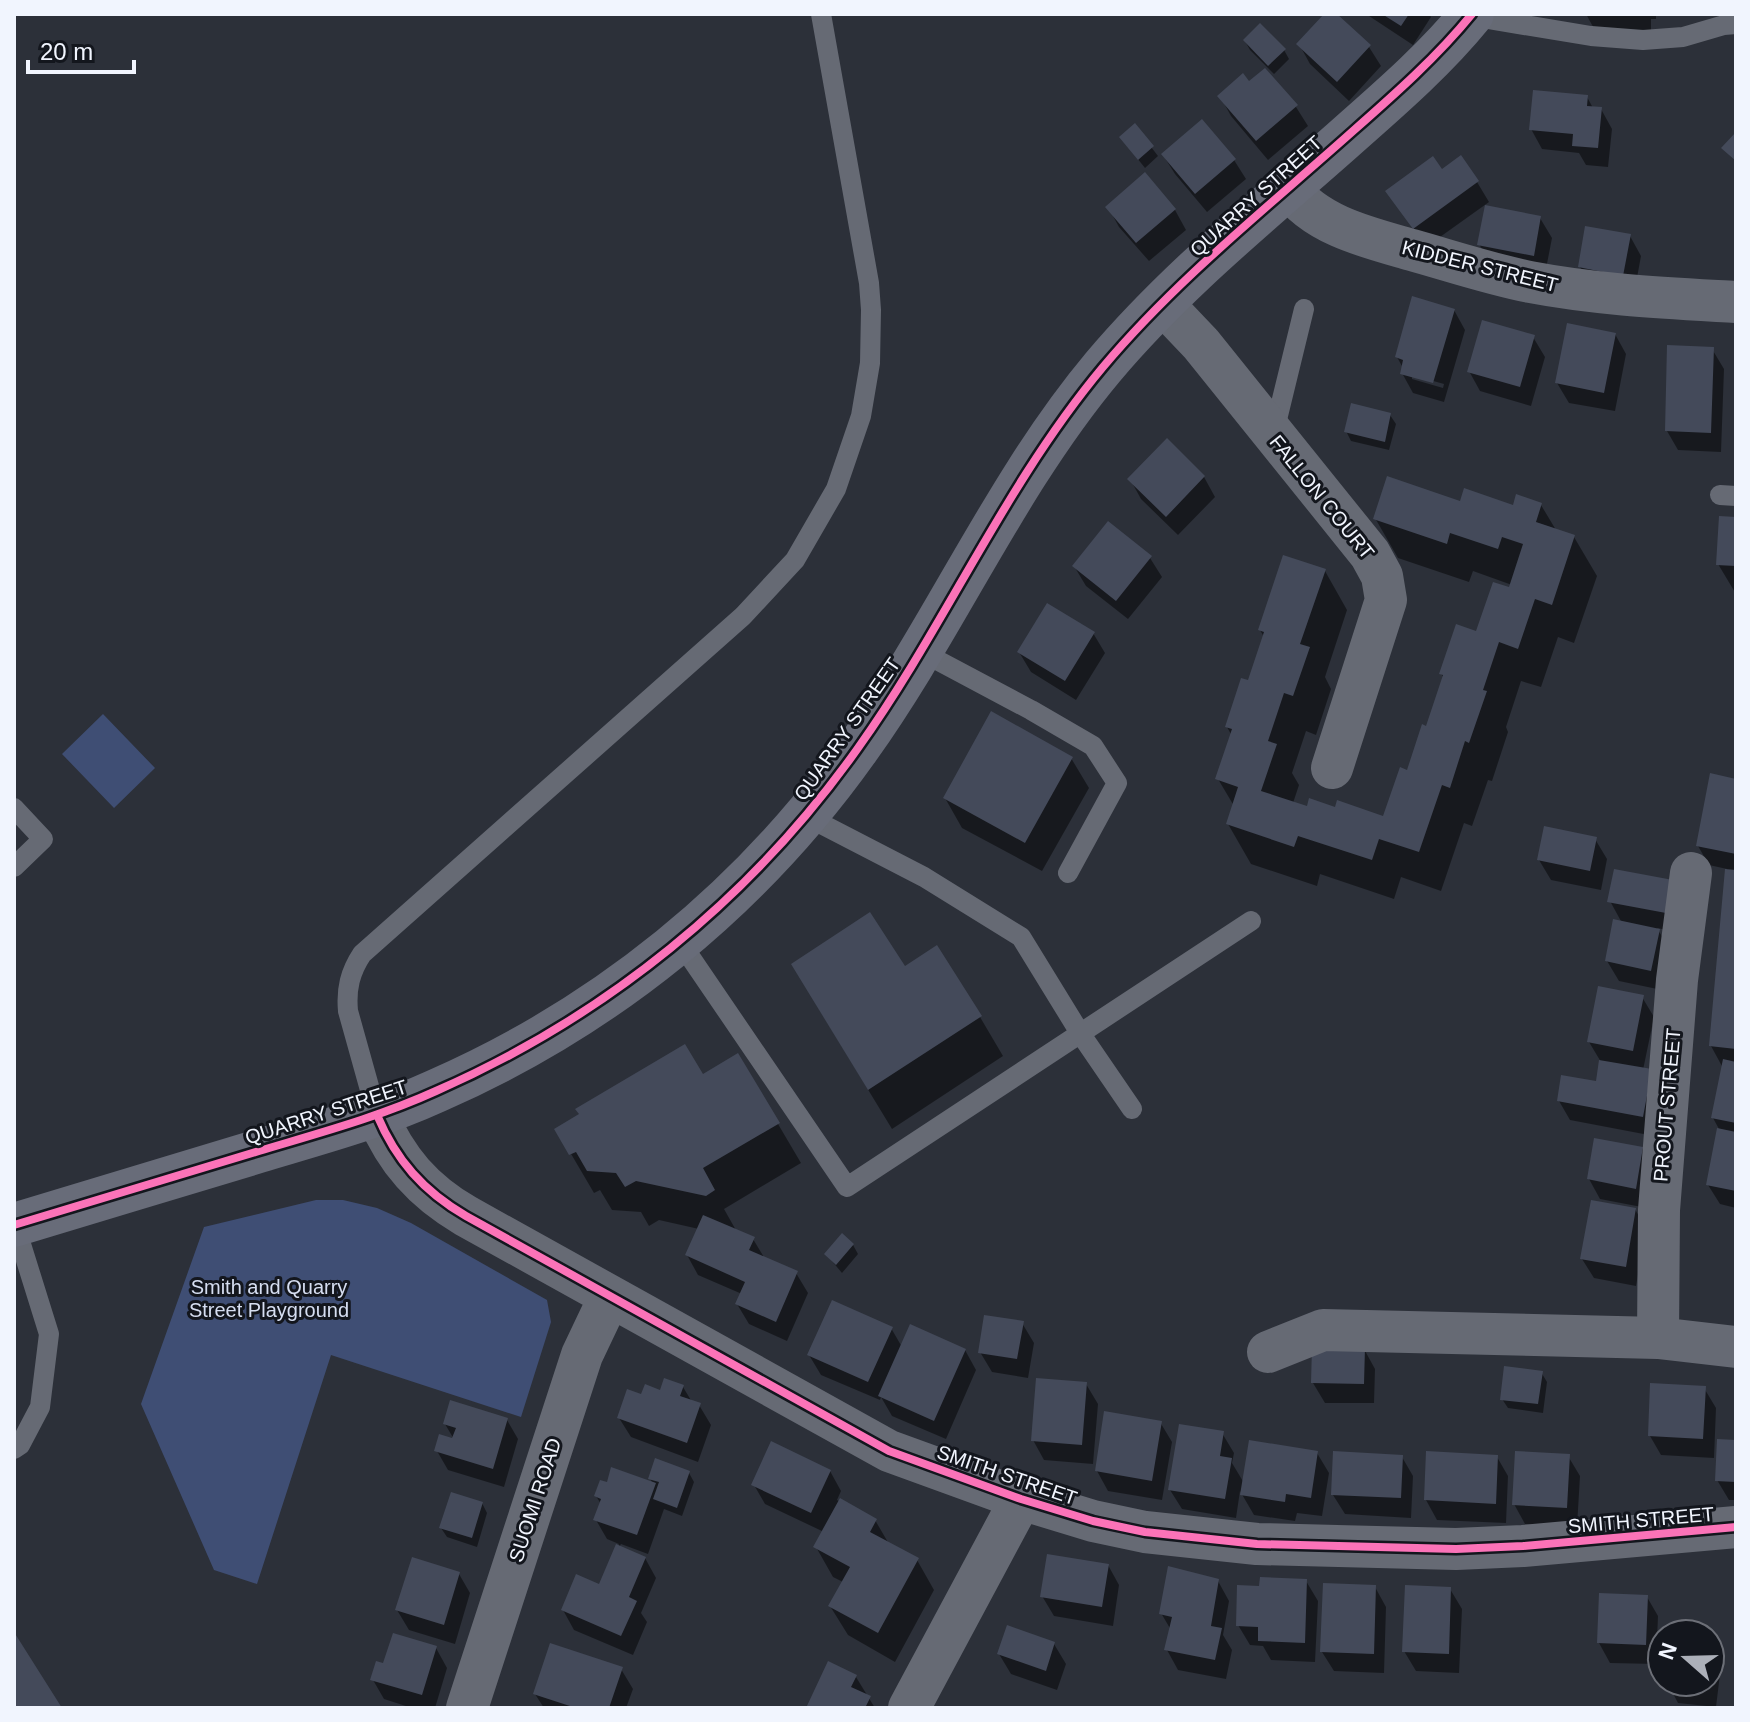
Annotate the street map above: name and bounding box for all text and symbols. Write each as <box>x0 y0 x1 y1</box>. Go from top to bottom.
scale bar <box>28 24 134 74</box>
text: 20 m <box>40 38 93 65</box>
street label: QUARRY STREET <box>1186 131 1326 261</box>
street label: KIDDER STREET <box>1400 236 1560 296</box>
street label: FALLON COURT <box>1265 431 1379 563</box>
street label: QUARRY STREET <box>789 653 905 805</box>
street label: PROUT STREET <box>1649 1027 1685 1183</box>
street label: QUARRY STREET <box>242 1075 410 1149</box>
park label: Smith and Quarry Street Playground <box>189 1276 349 1321</box>
street label: SUOMI ROAD <box>505 1435 565 1565</box>
street label: SMITH STREET <box>934 1441 1080 1509</box>
street label: SMITH STREET <box>1567 1503 1715 1537</box>
north arrow <box>1646 1618 1726 1698</box>
text: N <box>1653 1640 1682 1663</box>

